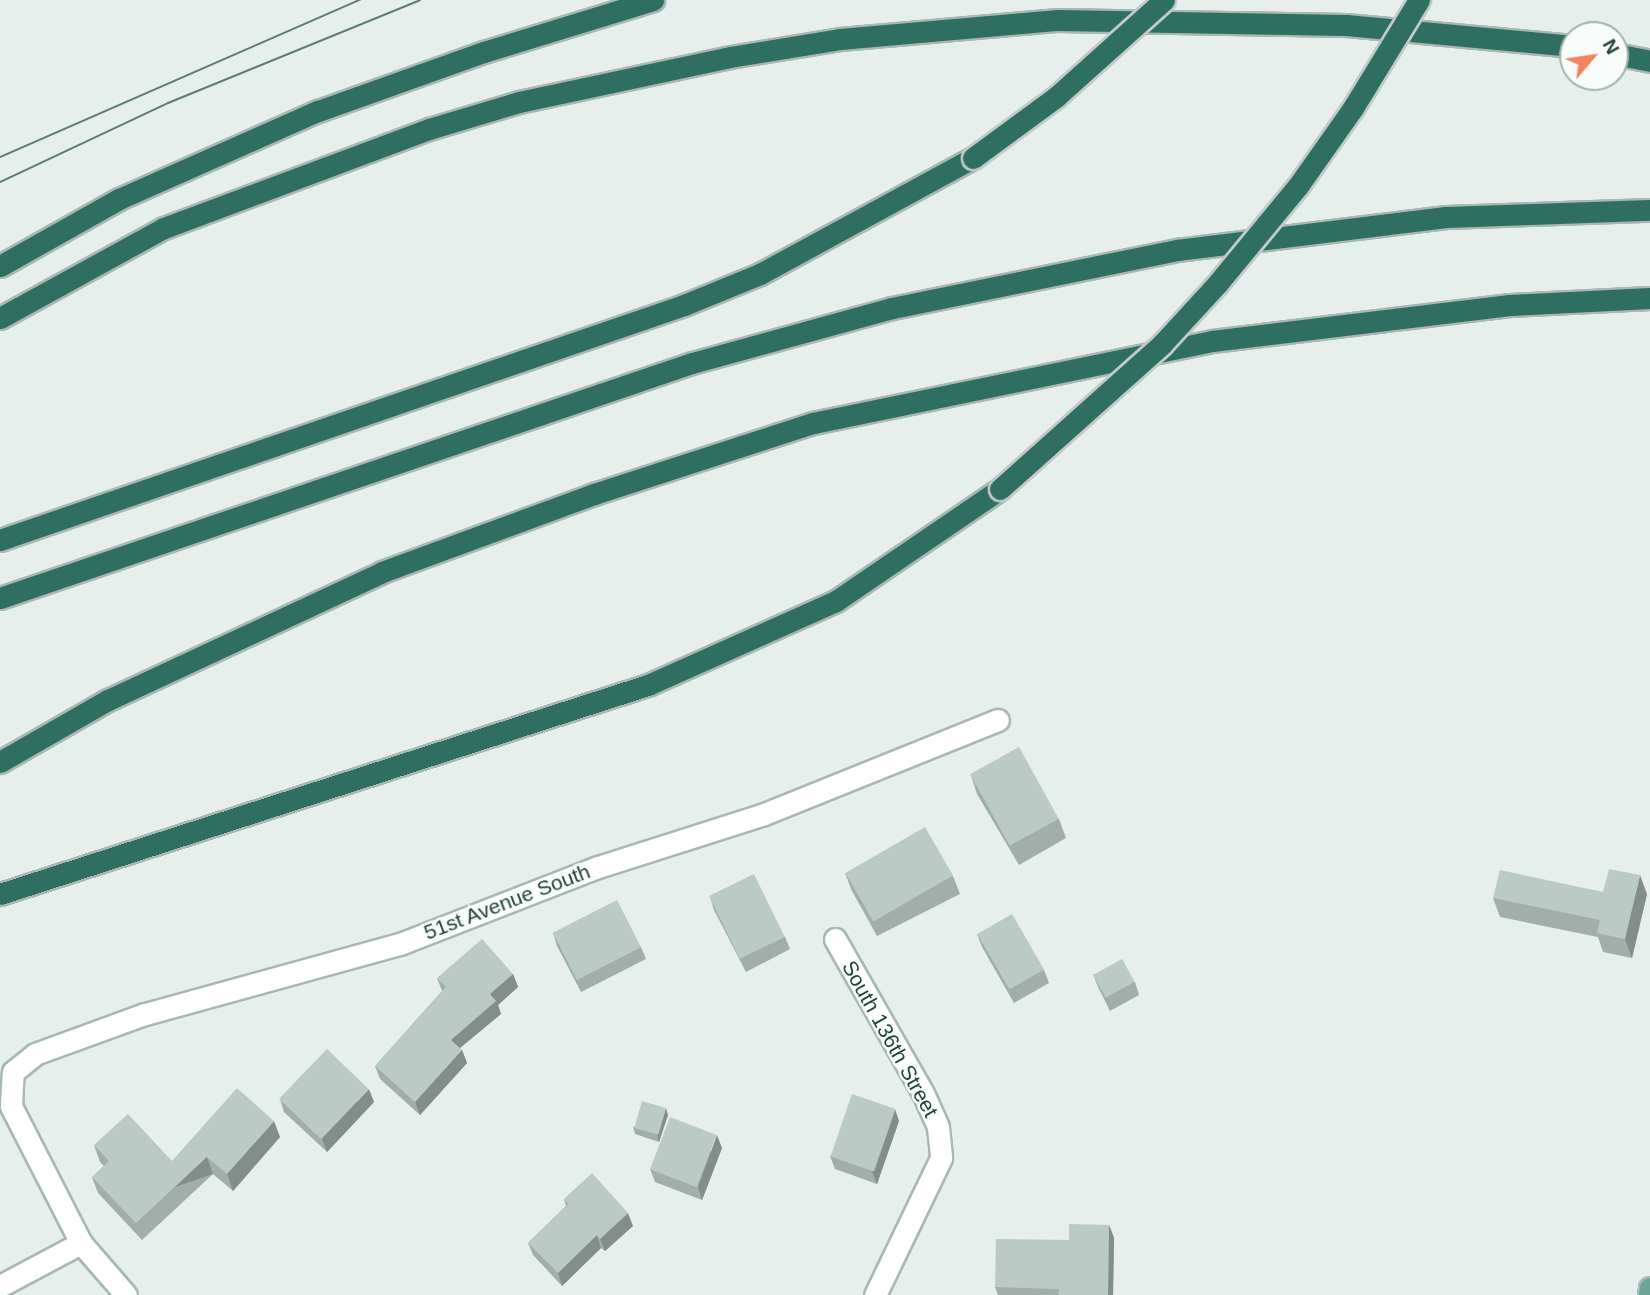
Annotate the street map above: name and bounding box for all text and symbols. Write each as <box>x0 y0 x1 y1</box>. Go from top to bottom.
north arrow <box>1559 21 1629 91</box>
text: N <box>1599 35 1624 58</box>
street label: 51st Avenue South <box>420 859 594 945</box>
street label: South 136th Street <box>837 956 943 1122</box>

